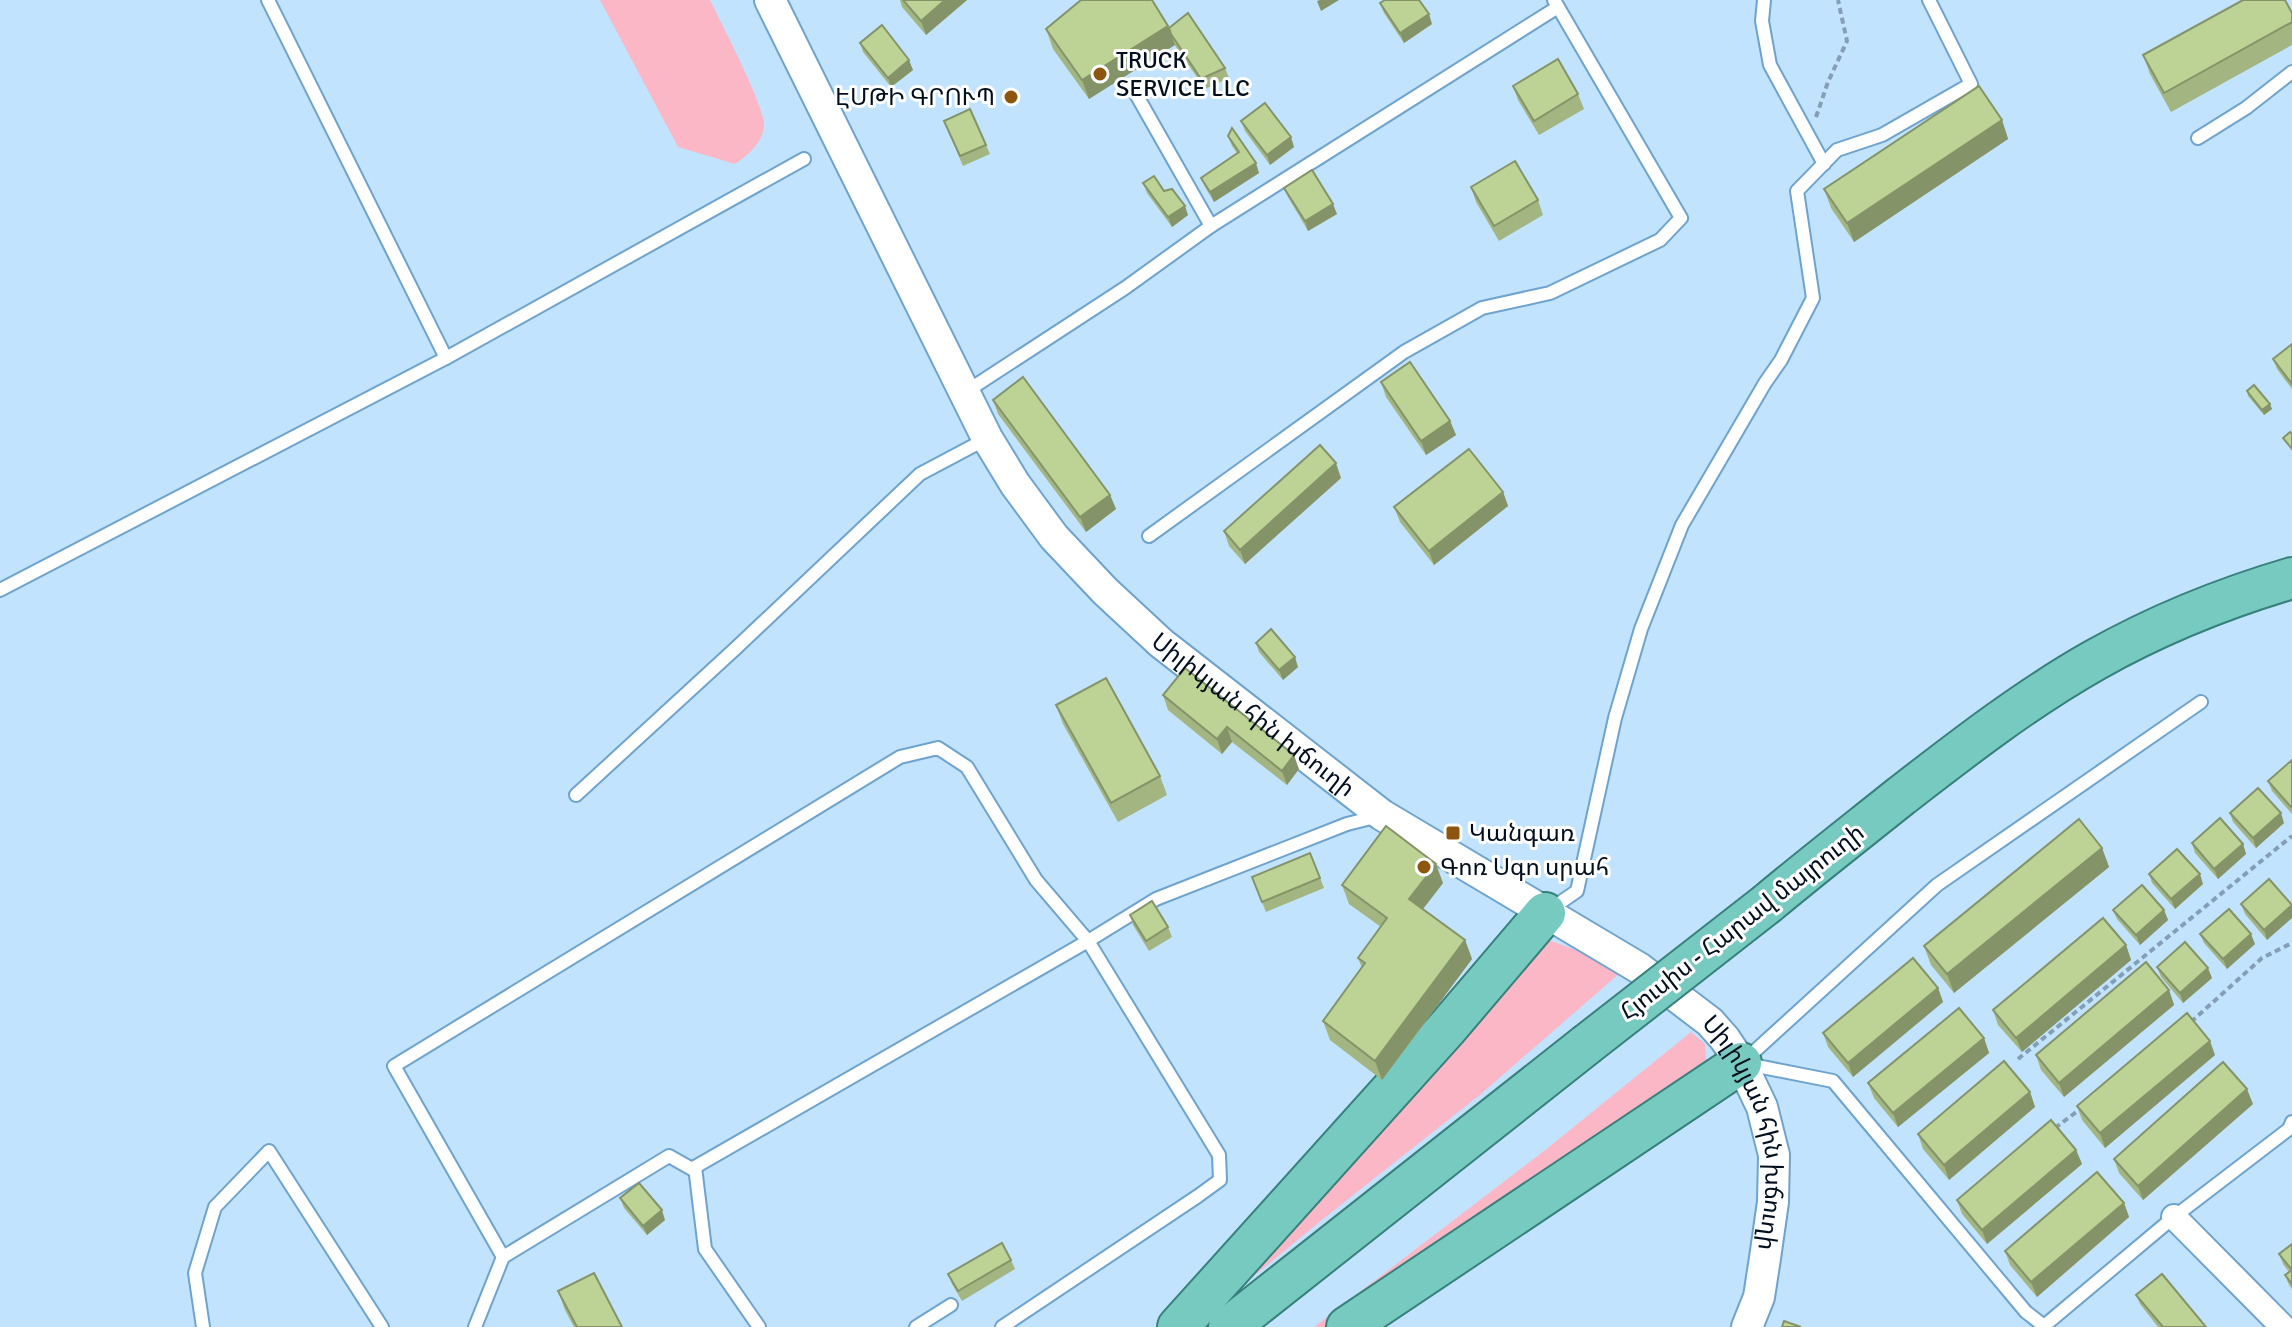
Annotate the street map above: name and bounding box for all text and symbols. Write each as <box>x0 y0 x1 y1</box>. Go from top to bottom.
place label: TRUCK SERVICE LLC <box>1116 45 1250 103</box>
marker: TRUCK SERVICE LLC <box>1091 65 1109 83</box>
place label: ԷՄԹԻ ԳՐՈՒՊ <box>835 82 995 112</box>
marker: ԷՄԹԻ ԳՐՈՒՊ <box>1002 88 1020 106</box>
street label: Սիլիկյան հին խճուղի <box>1145 626 1361 803</box>
street label: Հյուսիս - Հարավ մայրուղի <box>1614 817 1870 1027</box>
place label: Կանգառ <box>1469 818 1575 848</box>
marker: Կանգառ <box>1444 824 1462 842</box>
place label: Գոռ Սգո սրահ <box>1440 852 1609 882</box>
marker: Գոռ Սգո սրահ <box>1415 858 1433 876</box>
street label: Սիլիկյան հին խճուղի <box>1696 1009 1789 1252</box>

